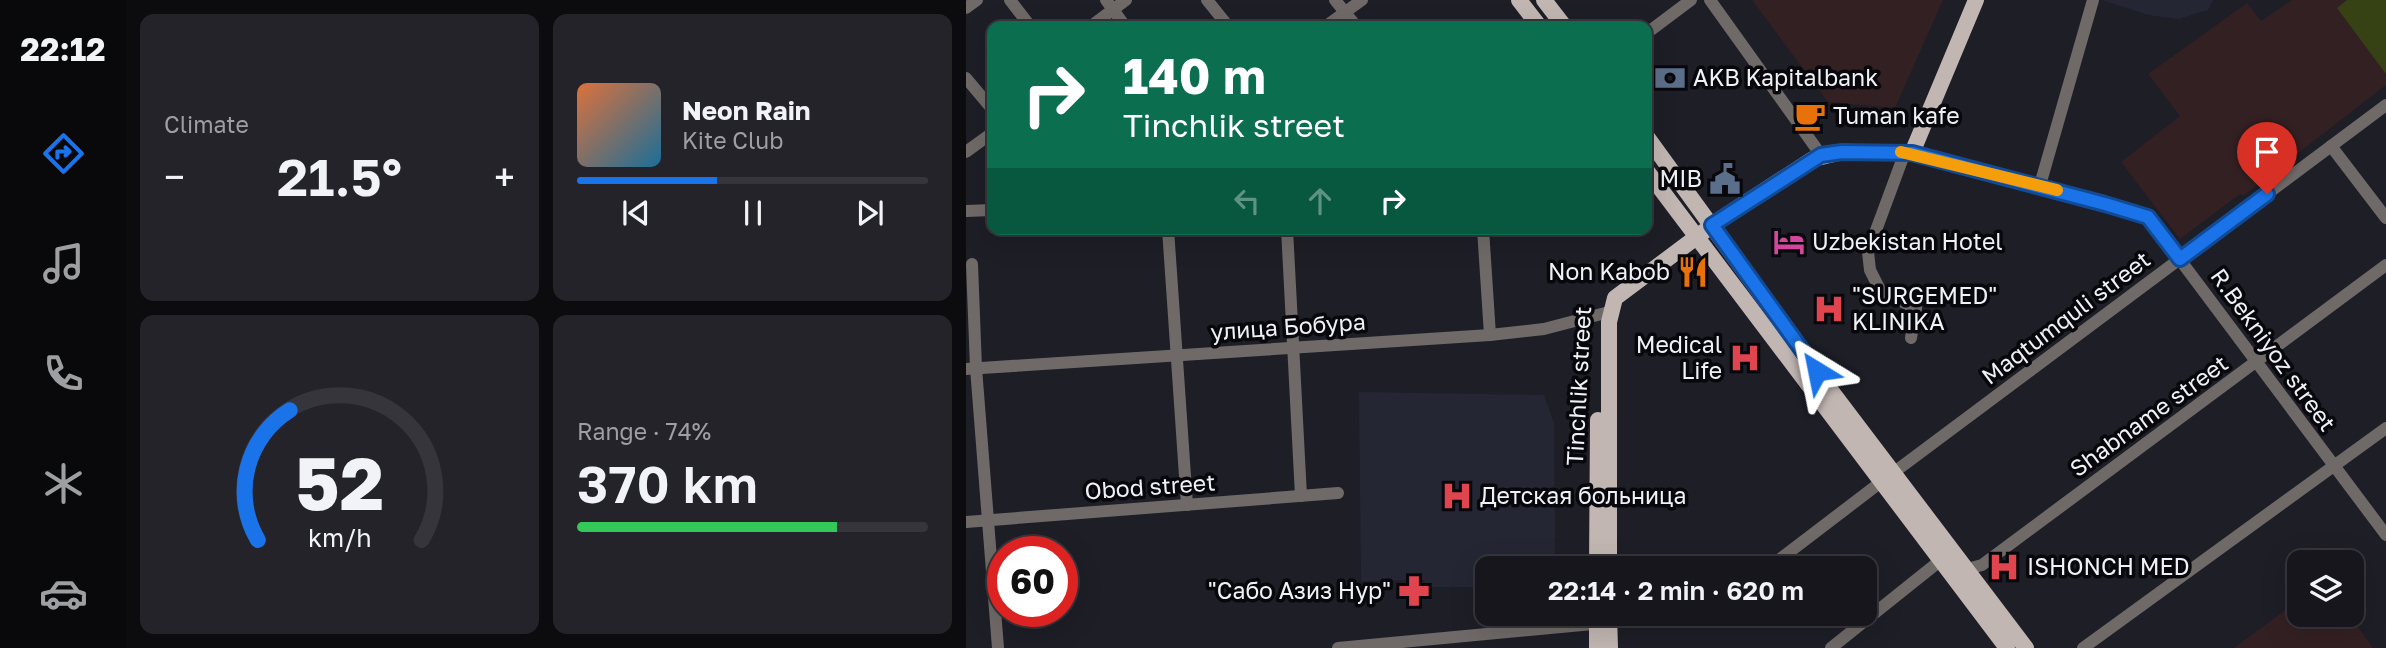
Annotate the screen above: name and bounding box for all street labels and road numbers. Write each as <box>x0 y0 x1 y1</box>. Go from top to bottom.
street label: Maqtumquli street <box>1976 245 2155 390</box>
street label: R.Bekniyoz street <box>2205 263 2342 436</box>
street label: Tinchlik street <box>1560 306 1596 466</box>
street label: улица Бобура <box>1209 307 1366 345</box>
street label: Shabname street <box>2064 348 2233 482</box>
street label: Obod street <box>1084 467 1216 505</box>

